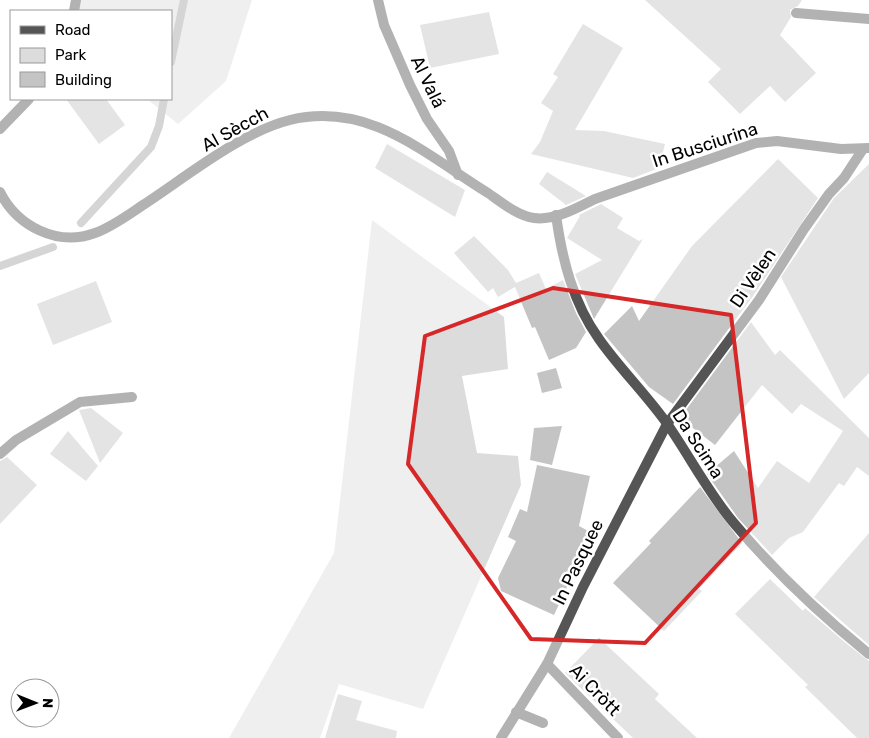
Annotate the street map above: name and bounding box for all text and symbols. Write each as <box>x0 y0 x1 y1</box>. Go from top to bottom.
legend <box>10 10 172 100</box>
text: Road <box>55 21 91 39</box>
text: Park <box>55 46 86 64</box>
street label: Al Valá <box>406 52 450 112</box>
text: Building <box>55 71 112 89</box>
street label: Al Sècch <box>198 102 272 156</box>
street label: In Busciurina <box>650 118 760 172</box>
street label: Di Vèlen <box>725 244 781 312</box>
street label: Da Scima <box>667 405 729 483</box>
street label: In Pasquee <box>548 516 608 608</box>
street label: Ai Cròtt <box>565 659 625 721</box>
north arrow <box>10 678 60 728</box>
text: N <box>39 698 56 708</box>

